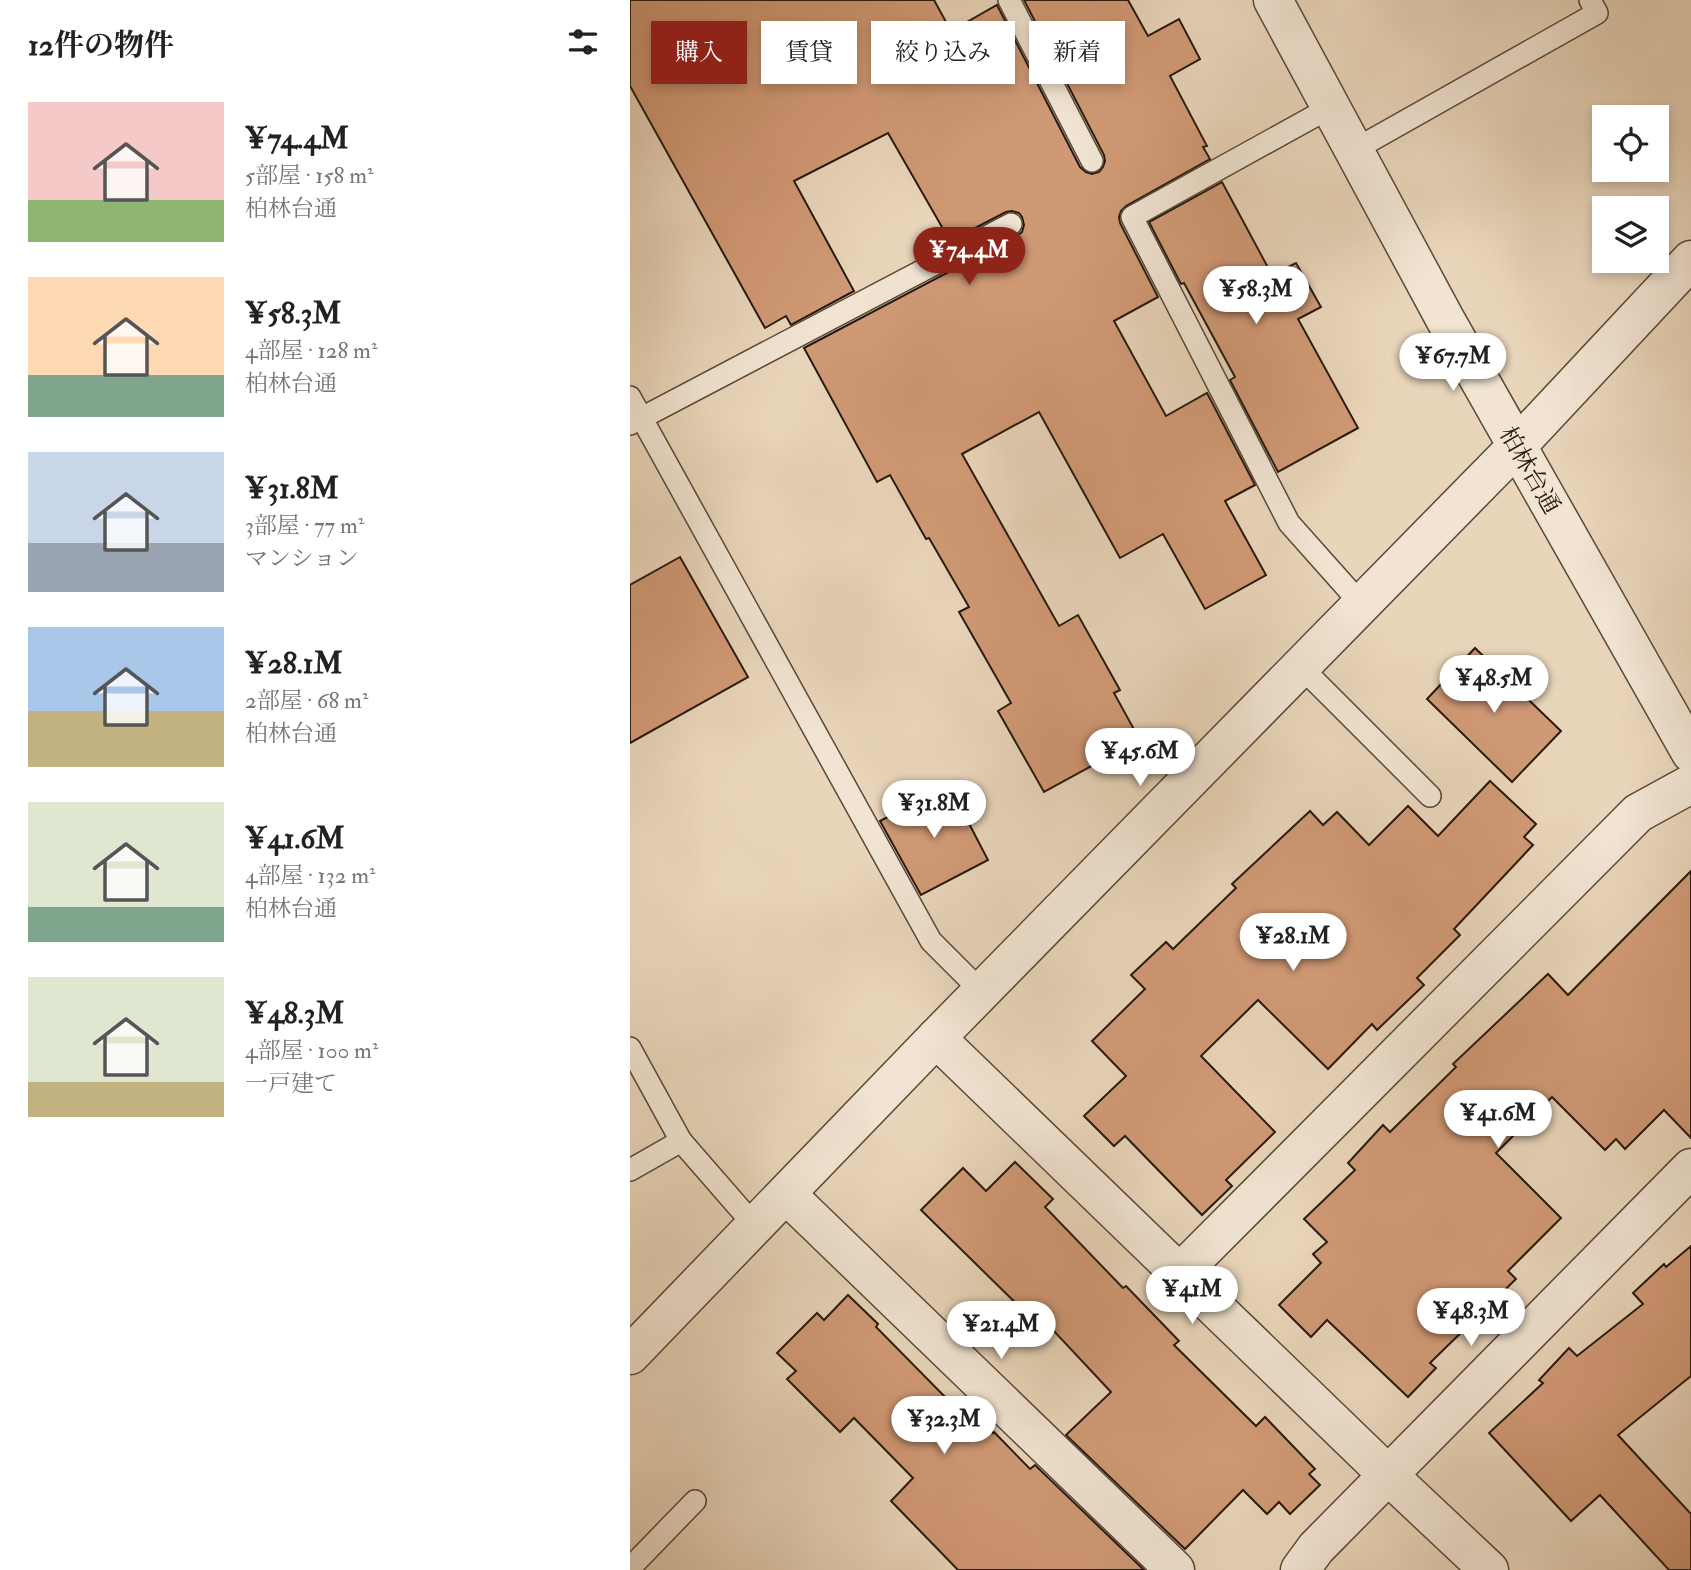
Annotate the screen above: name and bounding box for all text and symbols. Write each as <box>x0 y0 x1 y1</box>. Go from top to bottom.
chip: 購入 <box>651 21 747 84</box>
chip: 賃貸 <box>761 21 857 84</box>
chip: 絞り込み <box>871 21 1015 84</box>
chip: 新着 <box>1029 21 1125 84</box>
icon: filters <box>564 23 602 61</box>
text: 12件の物件 <box>28 27 174 64</box>
map controls <box>1592 105 1669 273</box>
button: locate <box>1592 105 1669 182</box>
text: ¥74.4M <box>245 120 349 157</box>
icon: home <box>84 130 168 214</box>
text: 5部屋 · 158 m² <box>245 161 374 190</box>
text: 柏林台通 <box>245 194 337 223</box>
button: layers <box>1592 196 1669 273</box>
pin: ¥74.4M <box>912 228 1026 287</box>
text: ¥74.4M <box>929 235 1009 264</box>
pin: ¥58.3M <box>1199 266 1313 326</box>
text: ¥58.3M <box>1219 274 1293 303</box>
text: ¥58.3M <box>245 295 341 332</box>
icon: home <box>84 305 168 389</box>
pin: ¥67.7M <box>1396 334 1510 393</box>
text: 4部屋 · 128 m² <box>245 336 377 365</box>
text: ¥67.7M <box>1415 341 1491 370</box>
text: 柏林台通 <box>245 369 337 398</box>
street label: 柏林台通 <box>1492 421 1567 520</box>
text: ¥31.8M <box>245 470 339 507</box>
icon: home <box>84 480 168 564</box>
text: 3部屋 · 77 m² <box>245 511 364 540</box>
text: マンション <box>245 544 359 573</box>
text: ¥28.1M <box>245 645 342 682</box>
icon: home <box>84 655 168 739</box>
pin: ¥48.5M <box>1437 656 1551 715</box>
text: ¥48.5M <box>1456 663 1532 692</box>
text: 2部屋 · 68 m² <box>245 686 368 715</box>
text: 柏林台通 <box>245 719 337 748</box>
pin: ¥45.6M <box>1083 728 1197 788</box>
text: ¥45.6M <box>1101 736 1179 765</box>
pin: ¥31.8M <box>877 780 991 840</box>
text: ¥31.8M <box>898 788 970 817</box>
text: ¥41.6M <box>245 820 344 857</box>
icon: home <box>84 830 168 914</box>
text: 4部屋 · 132 m² <box>245 861 375 890</box>
text: 柏林台通 <box>245 894 337 923</box>
pin: ¥28.1M <box>1236 914 1350 973</box>
text: ¥28.1M <box>1256 921 1330 950</box>
text: ¥48.3M <box>245 995 344 1032</box>
icon: home <box>84 1005 168 1089</box>
text: 4部屋 · 100 m² <box>245 1036 378 1065</box>
text: 一戸建て <box>245 1069 337 1098</box>
pin: ¥41.6M <box>1441 1090 1555 1150</box>
text: ¥41.6M <box>1460 1098 1536 1127</box>
pin: ¥41M <box>1151 1266 1233 1326</box>
text: ¥41M <box>1162 1274 1222 1303</box>
pin: ¥48.3M <box>1414 1288 1528 1348</box>
text: ¥48.3M <box>1433 1296 1509 1325</box>
pin: ¥21.4M <box>944 1302 1058 1361</box>
text: ¥21.4M <box>963 1309 1039 1338</box>
pin: ¥32.3M <box>887 1396 1001 1456</box>
text: ¥32.3M <box>907 1404 981 1433</box>

